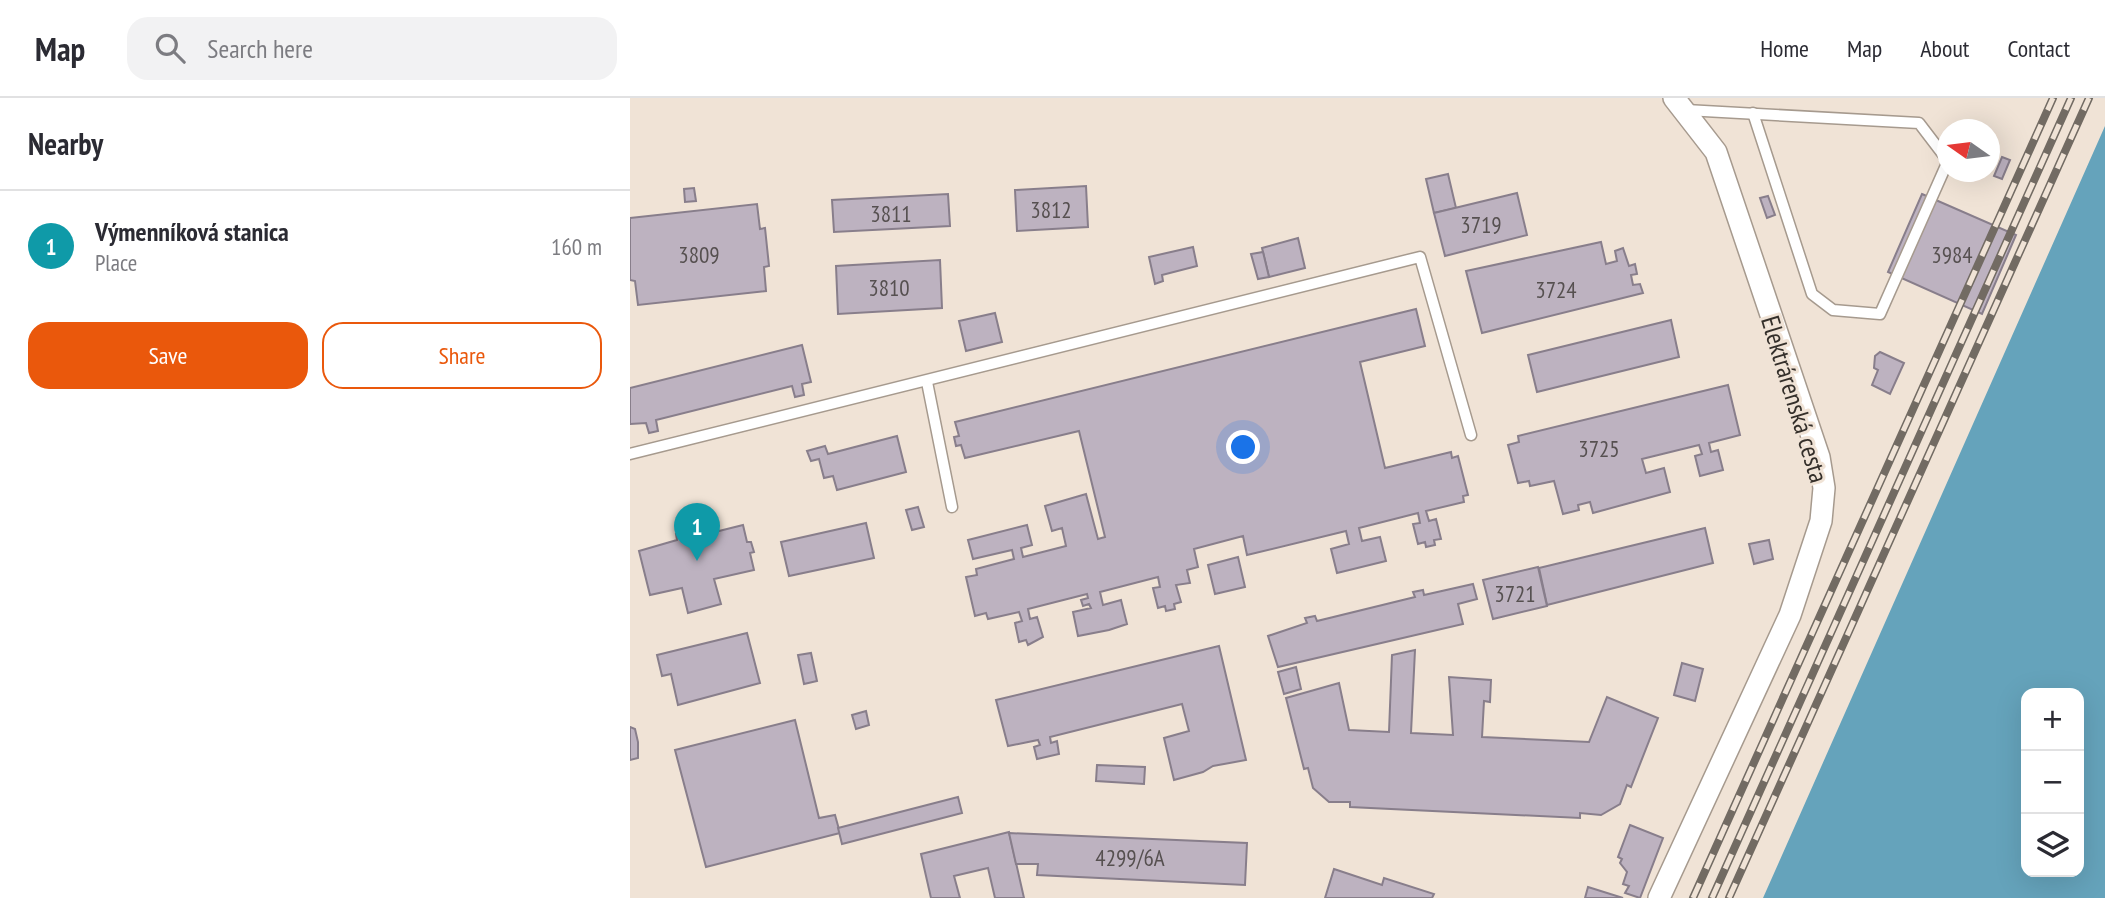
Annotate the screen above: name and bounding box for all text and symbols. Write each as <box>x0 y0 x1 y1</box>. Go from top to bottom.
search box <box>127 17 617 80</box>
text: Map <box>35 27 85 70</box>
icon: search <box>151 29 189 67</box>
text: Search here <box>207 32 313 65</box>
text: Home <box>1760 33 1809 64</box>
text: Map <box>1847 33 1882 64</box>
text: About <box>1920 33 1969 64</box>
text: Contact <box>2007 33 2070 64</box>
north arrow <box>1937 119 2000 182</box>
text: Nearby <box>28 124 103 163</box>
house number: 3812 <box>1030 195 1072 224</box>
house number: 3811 <box>870 199 912 228</box>
house number: 3719 <box>1460 210 1502 239</box>
text: Výmenníková stanica <box>95 215 289 248</box>
text: 1 <box>46 232 57 261</box>
text: 160 m <box>551 232 602 261</box>
house number: 3809 <box>678 240 720 269</box>
house number: 3984 <box>1931 240 1973 269</box>
text: Place <box>95 248 137 277</box>
house number: 3810 <box>868 273 910 302</box>
house number: 3724 <box>1535 275 1577 304</box>
street label: Elektrárenská cesta <box>1754 312 1836 486</box>
button: Save <box>28 322 308 389</box>
button: Share <box>322 322 602 389</box>
your location <box>1226 430 1260 464</box>
house number: 3725 <box>1578 434 1620 463</box>
pin: 1 <box>674 503 720 561</box>
house number: 3721 <box>1494 579 1536 608</box>
map controls <box>2021 688 2084 877</box>
button: + <box>2021 688 2084 751</box>
button: − <box>2021 751 2084 814</box>
button: layers <box>2021 814 2084 877</box>
house number: 4299/6A <box>1095 843 1165 872</box>

